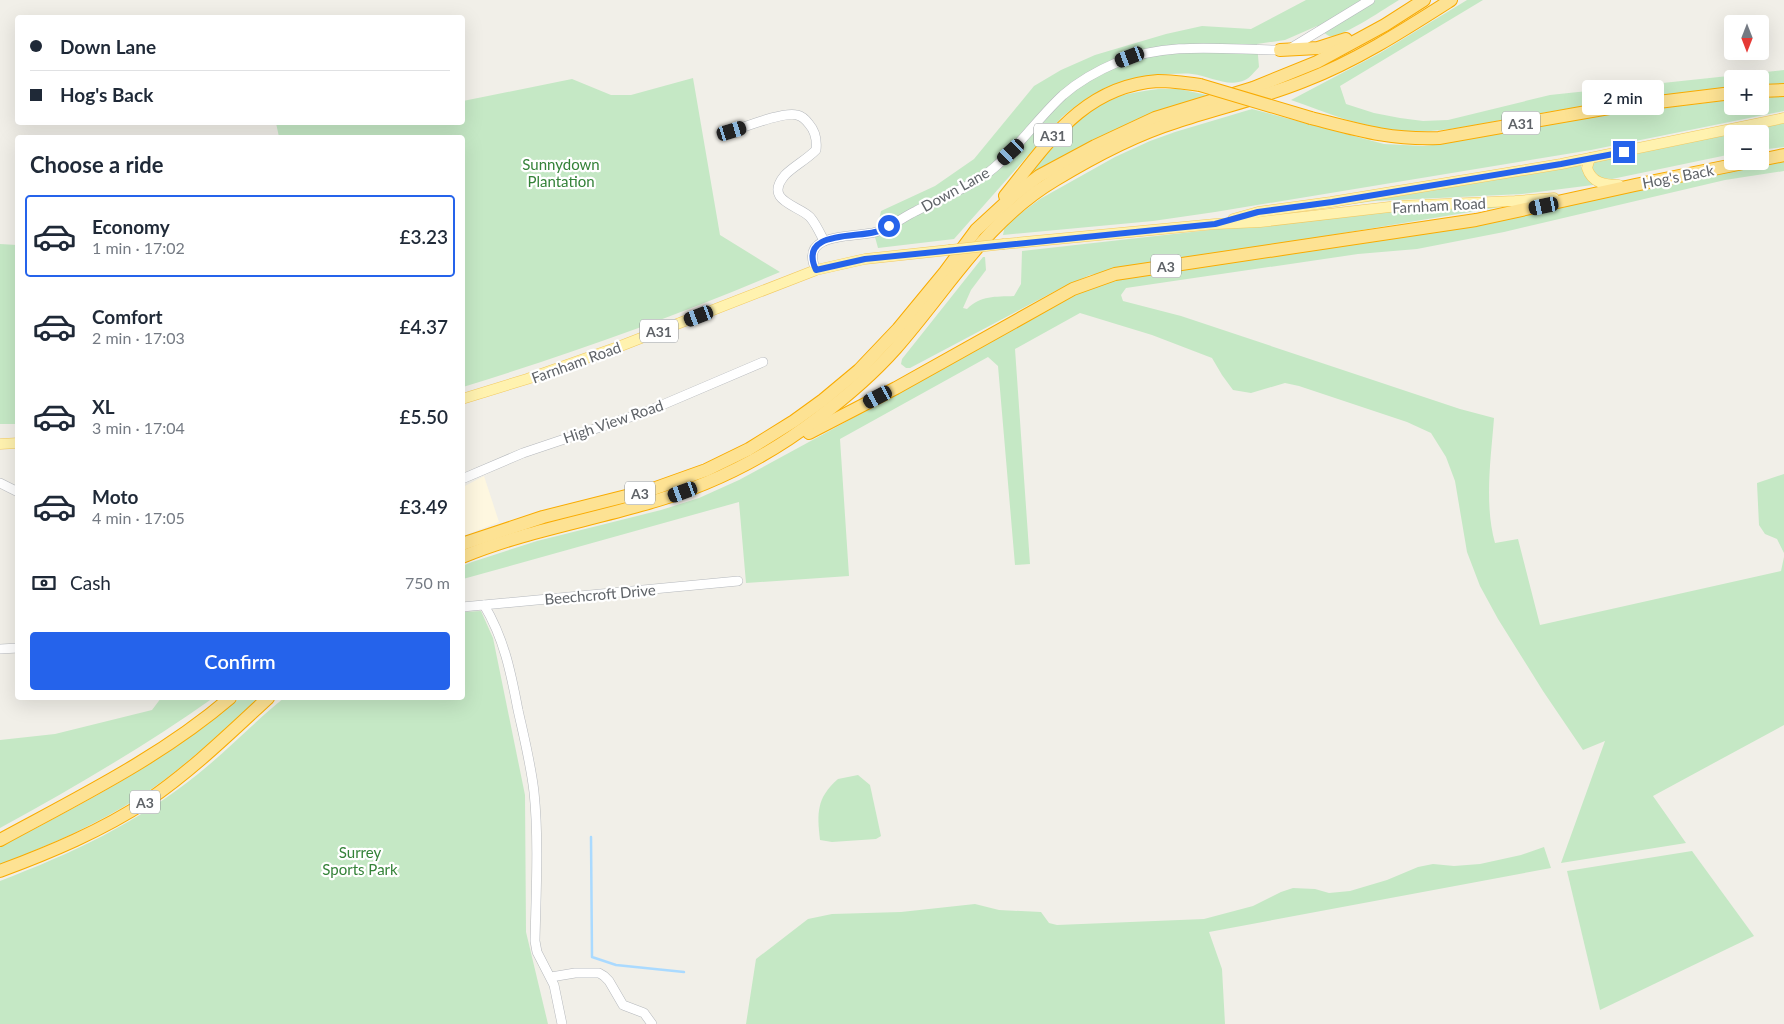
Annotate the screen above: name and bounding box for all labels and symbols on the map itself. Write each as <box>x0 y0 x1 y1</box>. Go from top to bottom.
north arrow <box>1724 15 1769 60</box>
car <box>1113 45 1146 69</box>
callout: 2 min <box>1583 80 1665 114</box>
road number: A31 <box>1502 112 1540 134</box>
car <box>715 119 748 143</box>
road number: A31 <box>1034 124 1072 146</box>
car <box>994 136 1027 168</box>
route end <box>1613 141 1635 163</box>
park label: Sunnydown Plantation <box>522 155 600 190</box>
street label: Hog's Back <box>1641 160 1716 192</box>
street label: Down Lane <box>918 163 992 215</box>
street label: Farnham Road <box>1392 194 1486 216</box>
car <box>1527 196 1560 216</box>
route start <box>878 215 900 237</box>
road number: A3 <box>1151 255 1181 278</box>
car <box>682 304 715 328</box>
road number: A31 <box>640 320 678 342</box>
street label: Farnham Road <box>529 337 623 387</box>
car <box>861 383 894 411</box>
street label: High View Road <box>561 395 665 447</box>
car <box>666 480 699 504</box>
road number: A3 <box>625 482 655 504</box>
street label: Beechcroft Drive <box>544 580 656 608</box>
road number: A3 <box>130 790 160 814</box>
park label: Surrey Sports Park <box>322 843 398 878</box>

